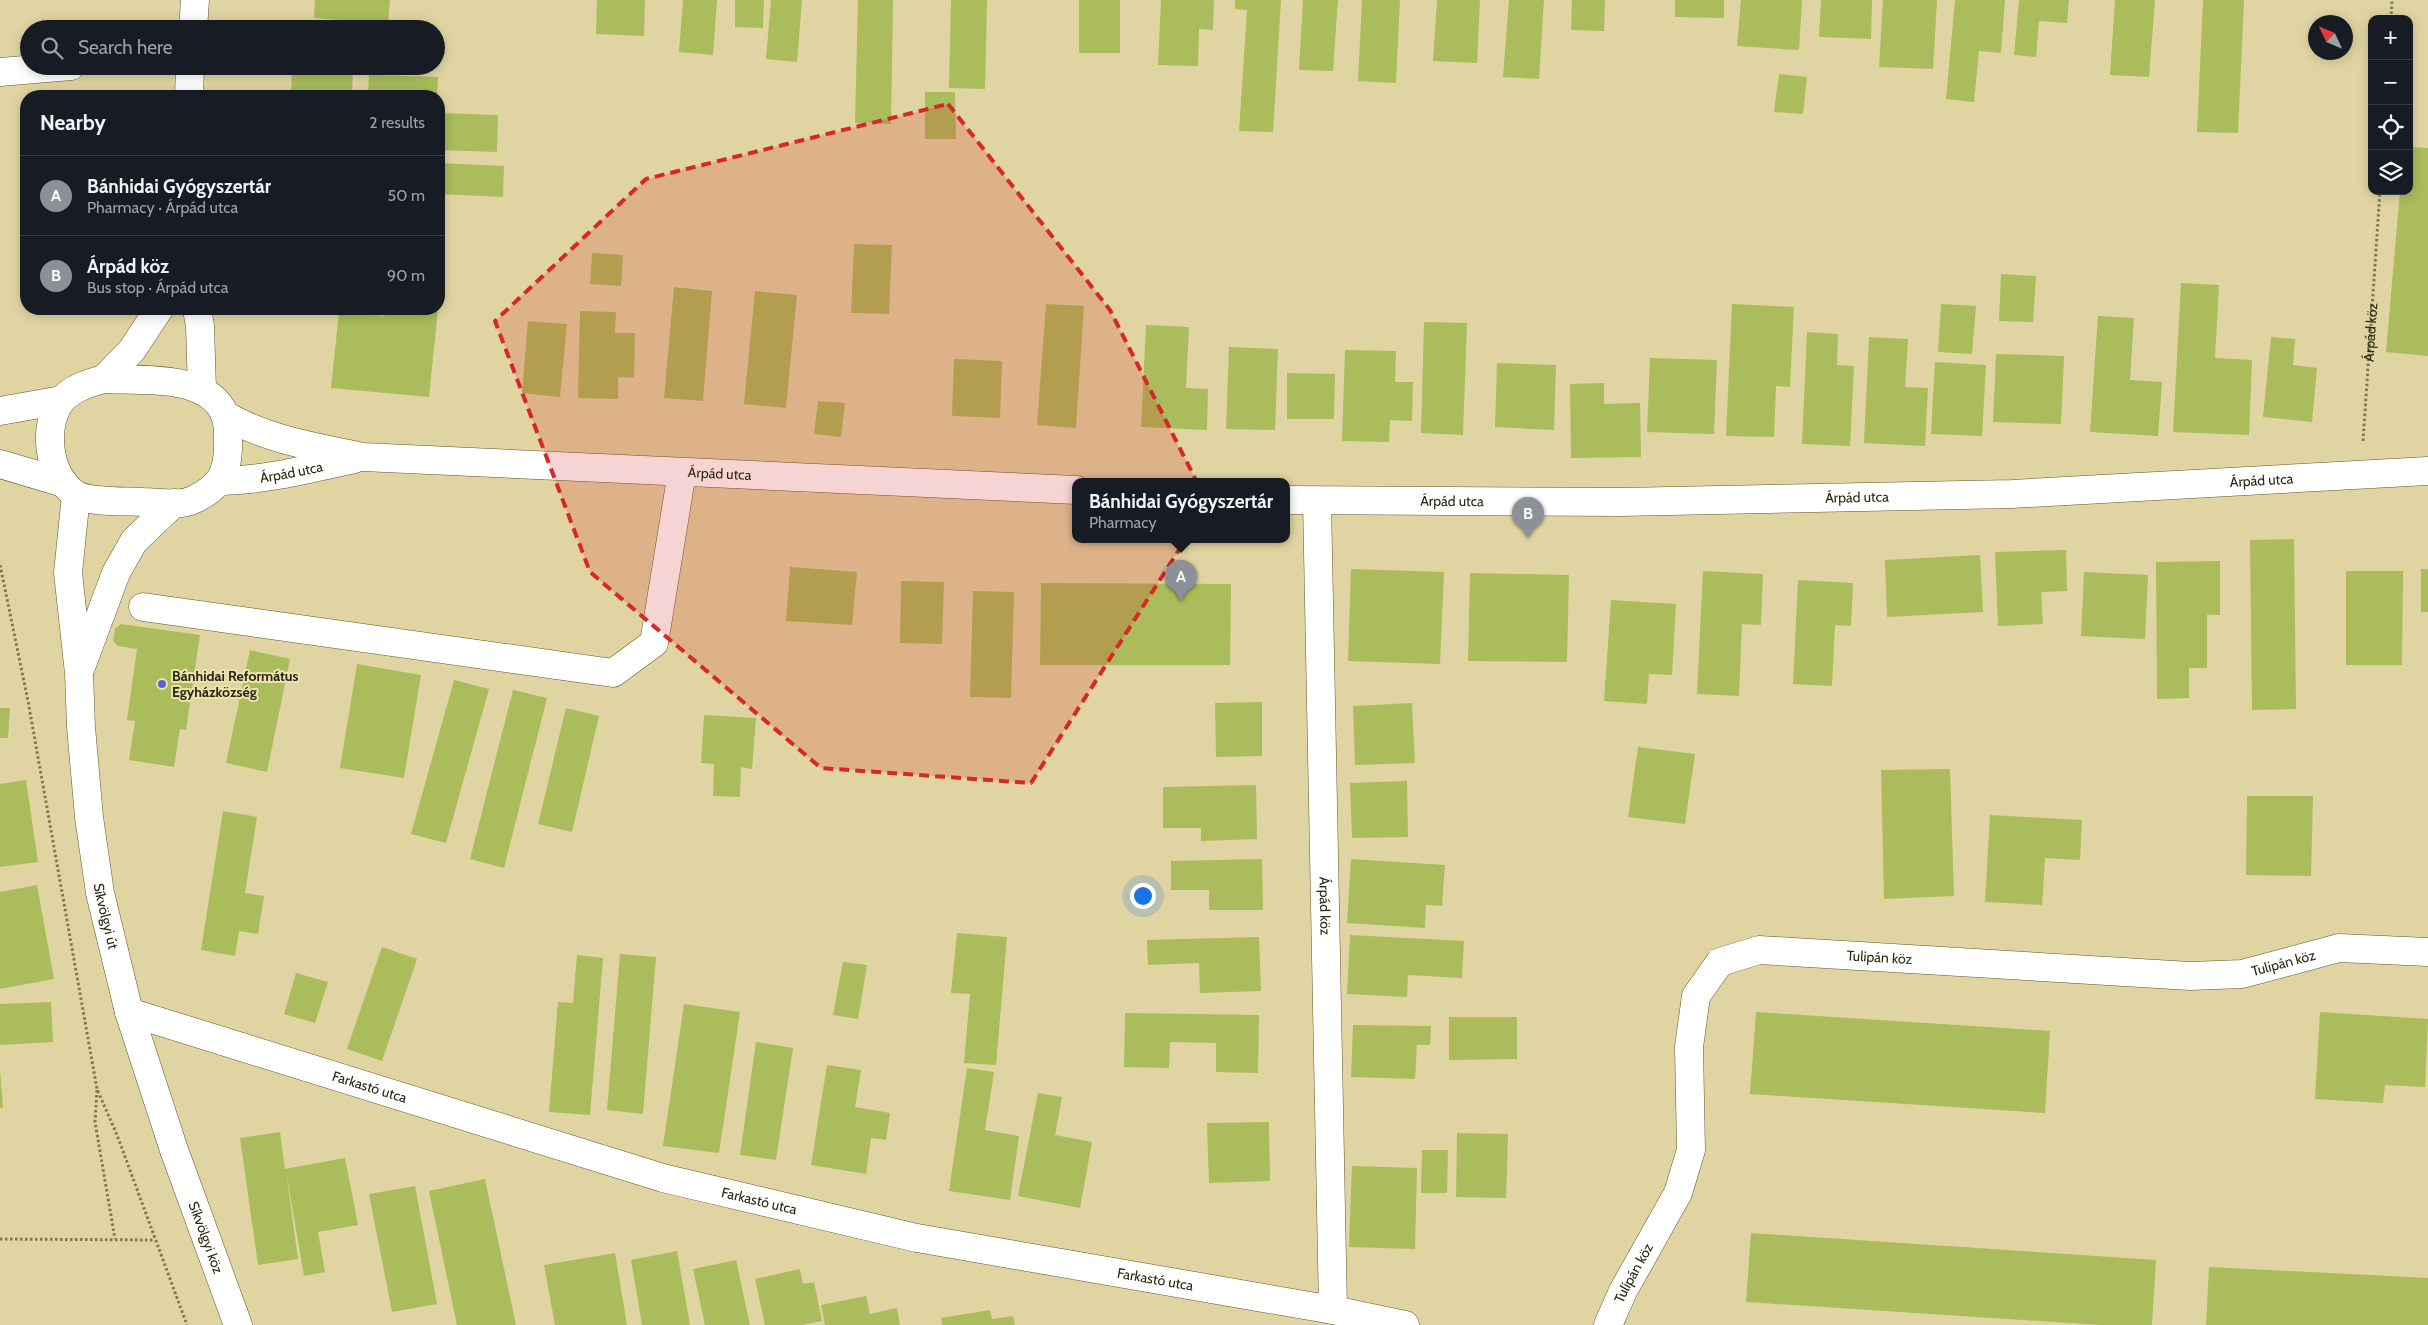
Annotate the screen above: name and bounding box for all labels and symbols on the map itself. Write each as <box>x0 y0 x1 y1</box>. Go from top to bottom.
north arrow <box>2308 15 2353 60</box>
street label: Árpád köz <box>2359 302 2381 362</box>
street label: Árpád utca <box>259 457 325 487</box>
street label: Árpád utca <box>687 463 752 484</box>
street label: Árpád utca <box>2229 469 2294 491</box>
street label: Árpád utca <box>1825 488 1889 507</box>
street label: Árpád utca <box>1420 492 1484 510</box>
pin: B <box>1512 497 1544 538</box>
pin: A <box>1165 560 1197 601</box>
place label: Bánhidai Református Egyházközség <box>172 667 299 701</box>
marker: Bánhidai Református Egyházközség <box>156 678 168 690</box>
street label: Árpád köz <box>1315 876 1335 936</box>
street label: Síkvölgyi út <box>90 882 122 951</box>
your location <box>1130 883 1156 909</box>
street label: Tulipán köz <box>1846 946 1913 968</box>
street label: Tulipán köz <box>2249 946 2318 980</box>
street label: Farkastó utca <box>330 1067 409 1107</box>
street label: Farkastó utca <box>720 1183 799 1218</box>
street label: Síkvölgyi köz <box>185 1199 228 1276</box>
street label: Tulipán köz <box>1610 1240 1657 1306</box>
street label: Farkastó utca <box>1116 1264 1195 1295</box>

